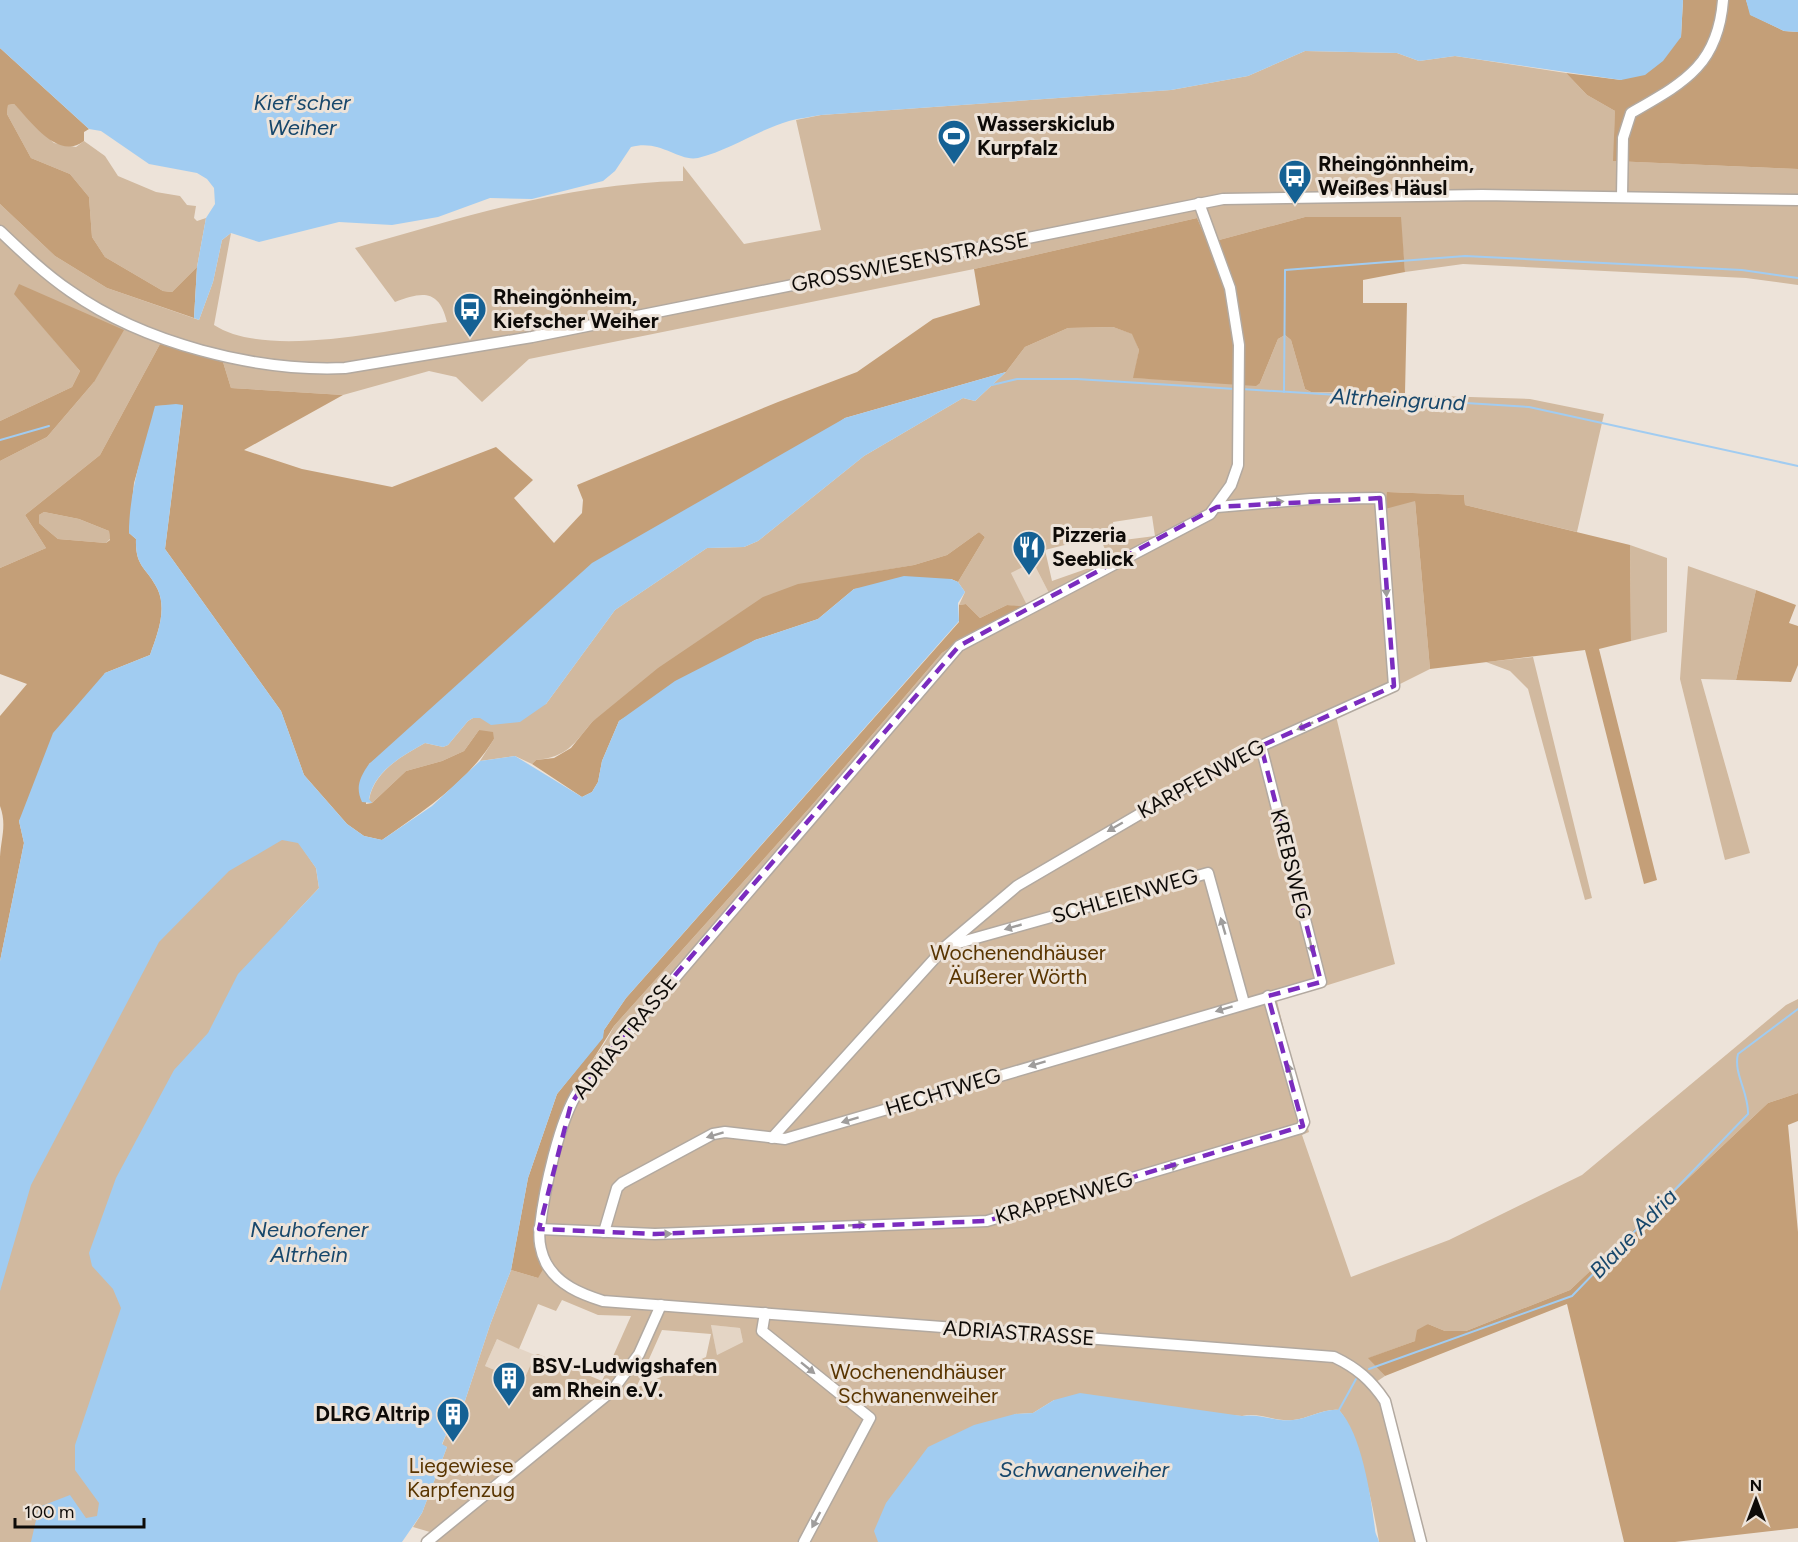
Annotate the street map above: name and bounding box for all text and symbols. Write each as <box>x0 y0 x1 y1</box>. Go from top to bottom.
water label: Kief'scher Weiher <box>253 89 352 141</box>
place label: Wasserskiclub Kurpfalz <box>977 111 1115 160</box>
sports icon: Wasserskiclub Kurpfalz <box>936 118 972 165</box>
place label: Rheingönnheim, Weißes Häusl <box>1318 151 1474 200</box>
bus stop icon: Rheingönnheim, Weißes Häusl <box>1277 158 1313 205</box>
street label: GROSSWIESENSTRASSE <box>789 226 1031 297</box>
place label: Rheingönheim, Kiefscher Weiher <box>493 284 659 333</box>
bus stop icon: Rheingönheim, Kiefscher Weiher <box>452 291 488 338</box>
water label: Altrheingrund <box>1329 382 1467 417</box>
one-way arrow <box>1266 497 1285 507</box>
place label: Pizzeria Seeblick <box>1052 522 1135 571</box>
restaurant icon: Pizzeria Seeblick <box>1011 529 1047 576</box>
one-way arrow <box>1382 578 1391 597</box>
one-way arrow <box>1297 721 1314 730</box>
street label: KARPFENWEG <box>1133 733 1268 824</box>
street label: KREBSWEG <box>1266 806 1317 922</box>
one-way arrow <box>1107 821 1123 832</box>
street label: SCHLEIENWEG <box>1049 863 1200 928</box>
one-way arrow <box>1218 917 1227 935</box>
one-way arrow <box>1004 923 1022 933</box>
one-way arrow <box>1307 936 1317 954</box>
park label: Wochenendhäuser Äußerer Wörth <box>930 940 1106 989</box>
street label: ADRIASTRASSE <box>567 970 682 1104</box>
one-way arrow <box>1215 1005 1233 1014</box>
one-way arrow <box>1028 1060 1046 1069</box>
street label: HECHTWEG <box>882 1062 1004 1121</box>
one-way arrow <box>1285 1063 1294 1081</box>
one-way arrow <box>841 1116 859 1125</box>
one-way arrow <box>706 1131 724 1140</box>
one-way arrow <box>1161 1161 1180 1171</box>
street label: KRAPPENWEG <box>992 1166 1135 1229</box>
water label: Blaue Adria <box>1584 1183 1683 1284</box>
water label: Neuhofener Altrhein <box>250 1216 370 1268</box>
one-way arrow <box>848 1221 867 1230</box>
one-way arrow <box>653 1229 672 1239</box>
street label: ADRIASTRASSE <box>942 1315 1096 1350</box>
place label: BSV-Ludwigshafen am Rhein e.V. <box>532 1353 717 1402</box>
park label: Wochenendhäuser Schwanenweiher <box>830 1359 1006 1408</box>
building icon: BSV-Ludwigshafen am Rhein e.V. <box>491 1360 527 1407</box>
one-way arrow <box>800 1361 816 1374</box>
building icon: DLRG Altrip <box>435 1396 471 1443</box>
place label: DLRG Altrip <box>315 1401 430 1426</box>
park label: Liegewiese Karpfenzug <box>407 1453 515 1502</box>
water label: Schwanenweiher <box>999 1456 1170 1483</box>
north arrow <box>1726 1470 1786 1530</box>
text: N <box>1750 1476 1762 1495</box>
scale bar <box>15 1491 144 1529</box>
text: 100 m <box>24 1501 74 1523</box>
one-way arrow <box>811 1511 821 1528</box>

